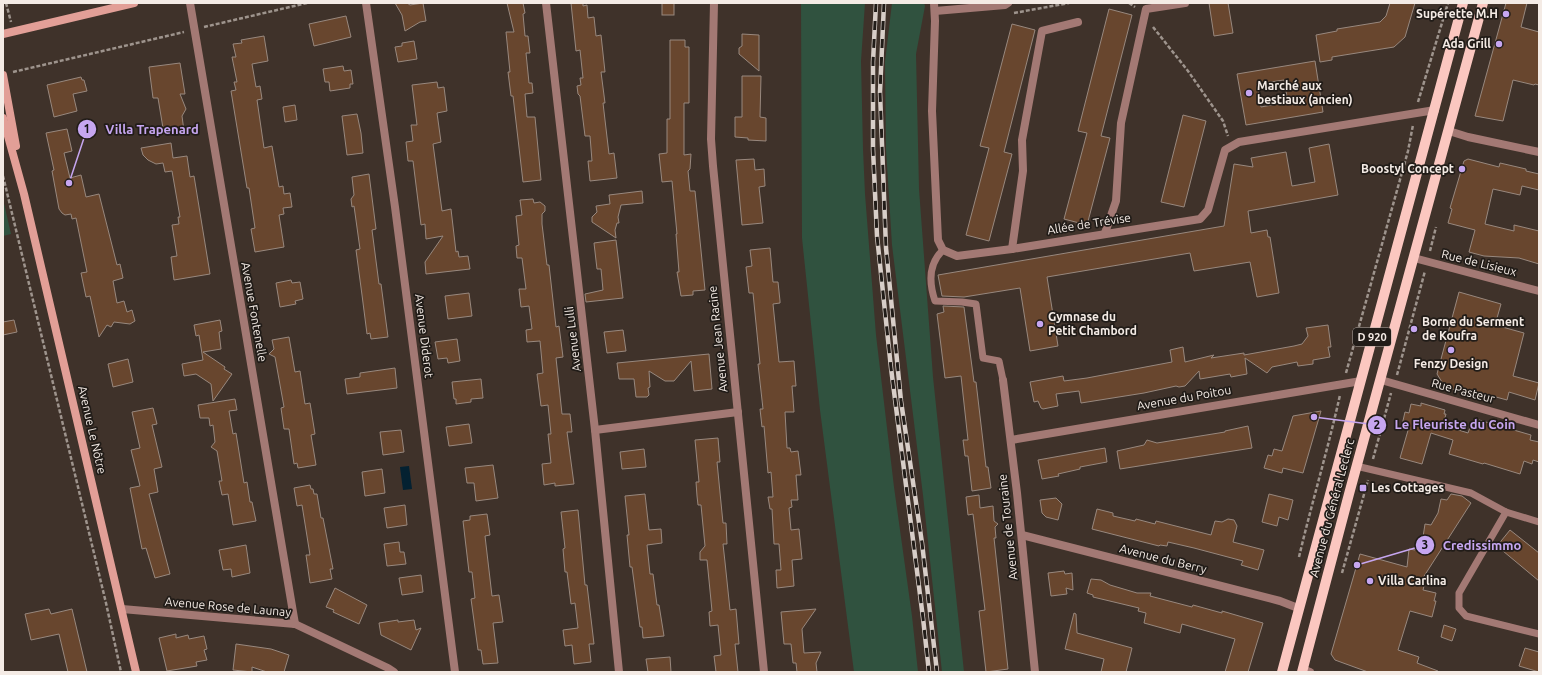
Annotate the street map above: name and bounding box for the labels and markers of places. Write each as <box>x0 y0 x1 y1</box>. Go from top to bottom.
place label: Supérette M.H <box>1416 7 1498 20</box>
marker: Supérette M.H <box>1501 9 1511 19</box>
place label: Ada Grill <box>1442 37 1491 50</box>
marker: Ada Grill <box>1494 39 1504 49</box>
place label: Marché aux bestiaux (ancien) <box>1257 79 1353 107</box>
marker: Marché aux bestiaux (ancien) <box>1244 88 1254 98</box>
callout: Villa Trapenard <box>77 117 207 142</box>
place label: Boostyl Concept <box>1361 162 1454 175</box>
marker: Boostyl Concept <box>1457 164 1467 174</box>
place label: Gymnase du Petit Chambord <box>1048 310 1137 337</box>
place label: Borne du Serment de Koufra <box>1422 315 1524 342</box>
marker: Gymnase du Petit Chambord <box>1035 319 1045 329</box>
marker: Borne du Serment de Koufra <box>1409 324 1419 334</box>
marker: Fenzy Design <box>1446 345 1456 355</box>
place label: Fenzy Design <box>1414 357 1488 370</box>
callout: Le Fleuriste du Coin <box>1367 412 1523 437</box>
place label: Les Cottages <box>1371 481 1444 494</box>
marker: Les Cottages <box>1358 483 1368 493</box>
callout: Credissimmo <box>1415 533 1529 558</box>
place label: Villa Carlina <box>1378 574 1447 587</box>
marker: Villa Carlina <box>1365 576 1375 586</box>

